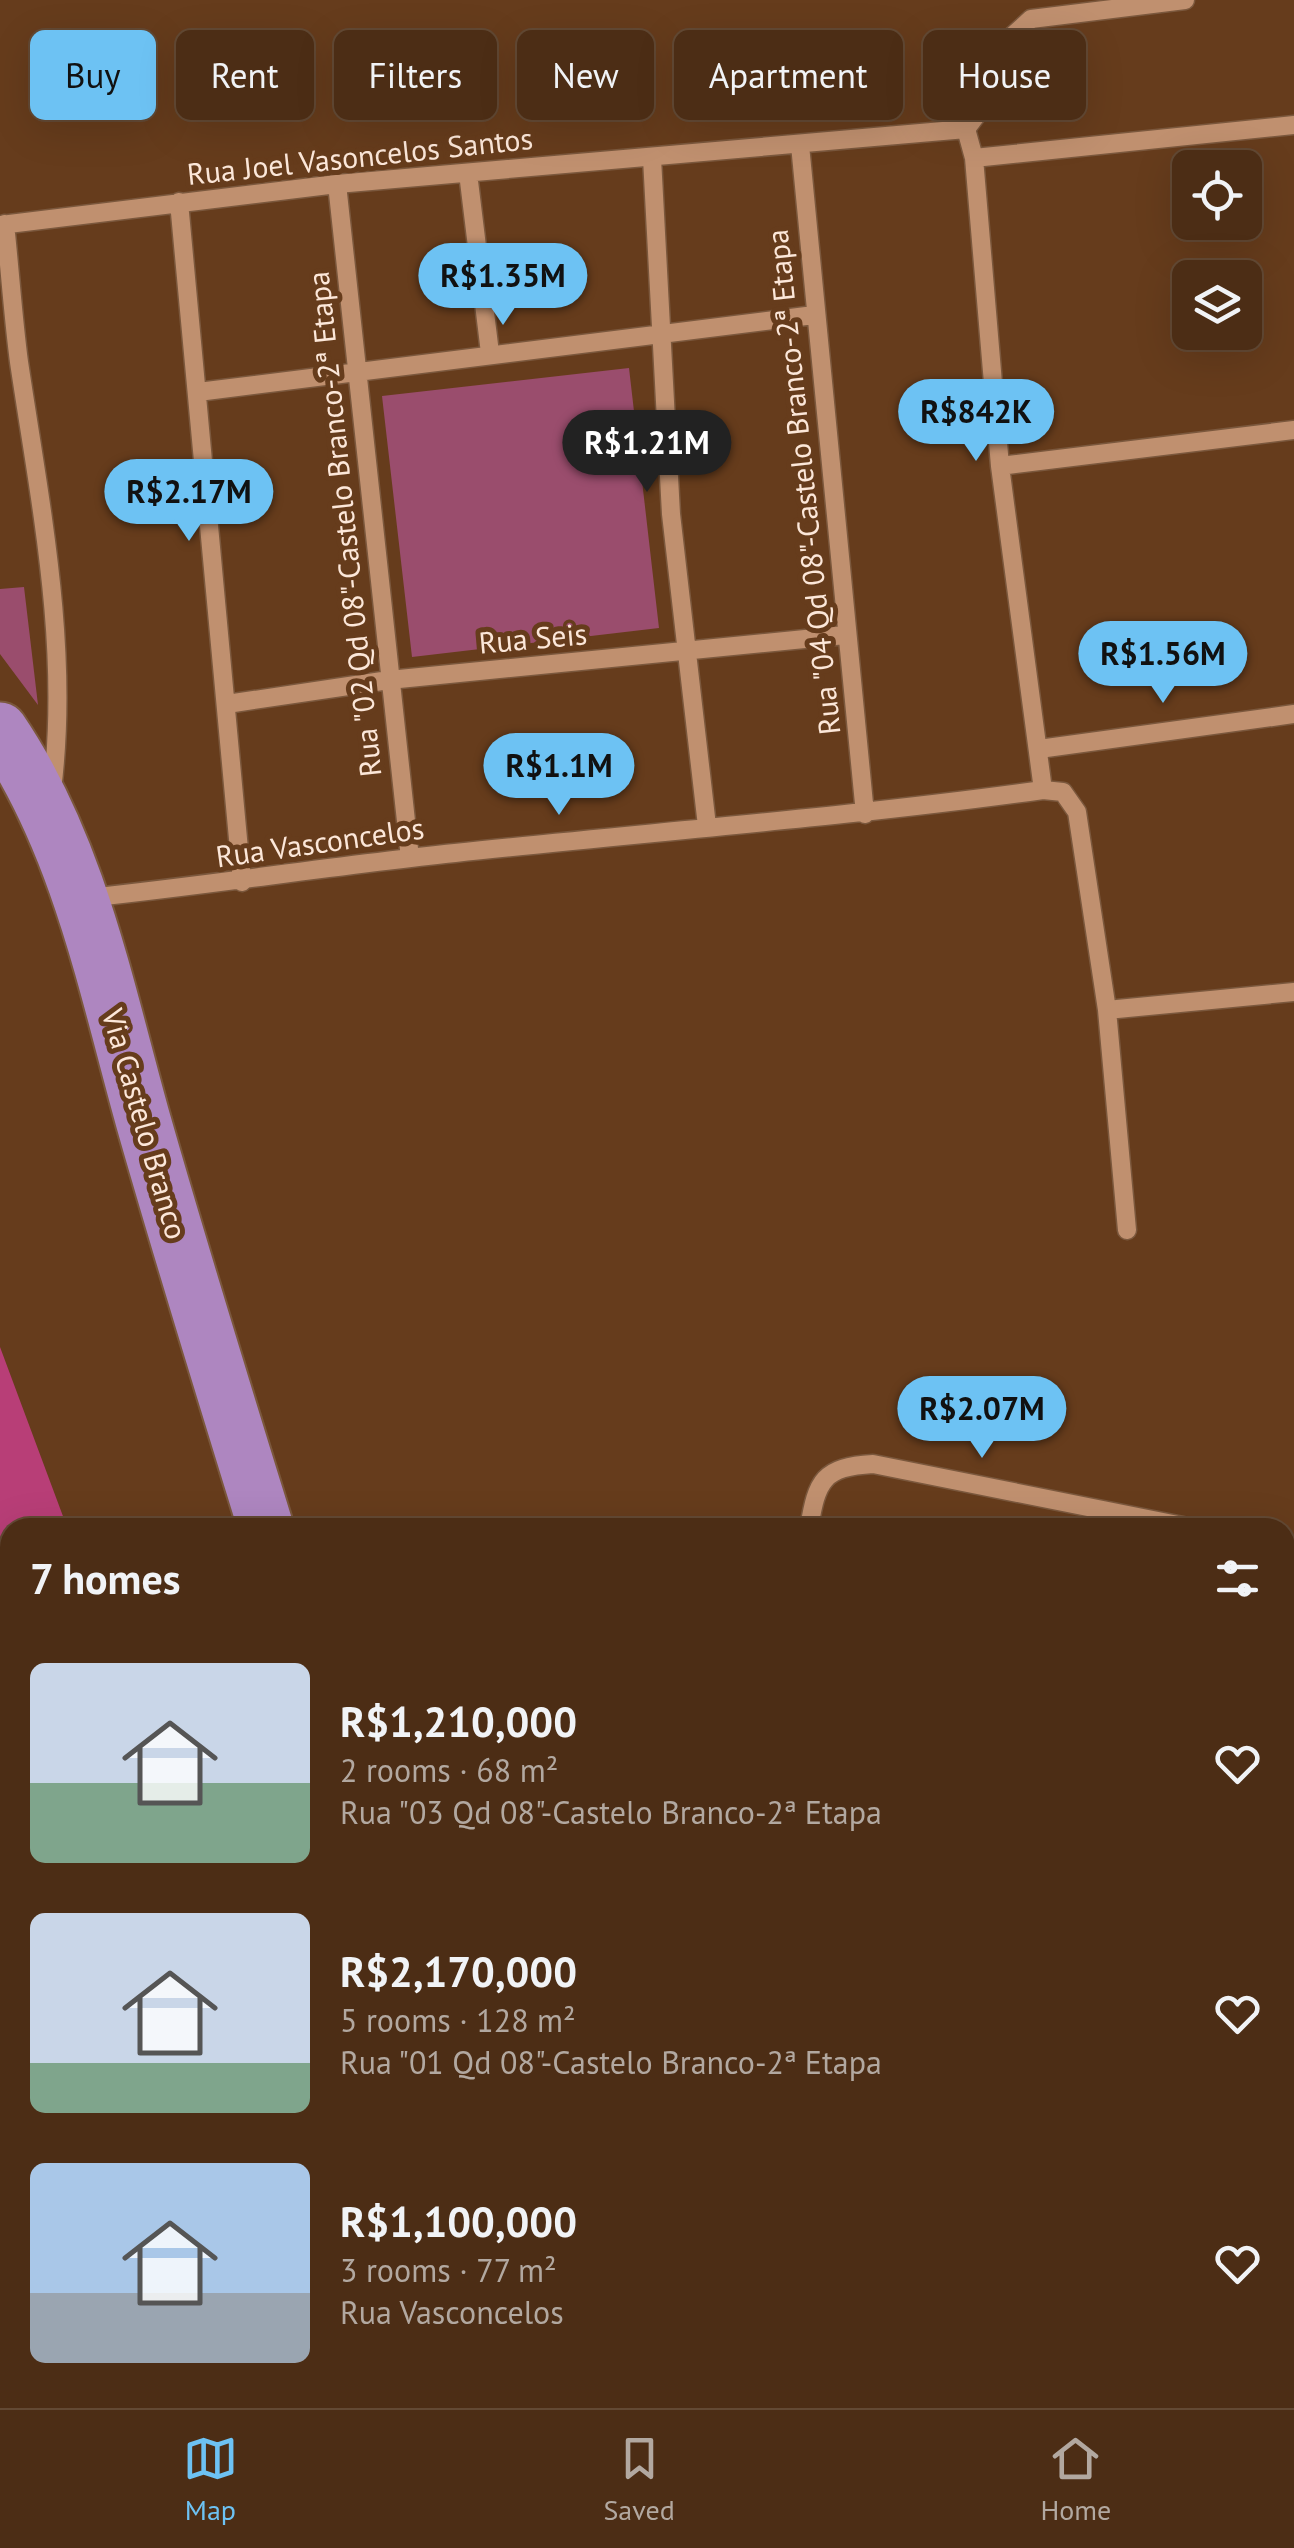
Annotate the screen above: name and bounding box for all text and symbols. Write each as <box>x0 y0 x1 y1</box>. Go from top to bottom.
chip: Buy <box>30 30 156 120</box>
chip: Rent <box>176 30 314 120</box>
chip: Filters <box>334 30 497 120</box>
chip: New <box>517 30 654 120</box>
chip: Apartment <box>674 30 903 120</box>
chip: House <box>923 30 1086 120</box>
street label: Rua Joel Vasoncelos Santos <box>185 118 535 193</box>
map controls <box>1172 150 1262 350</box>
button: locate <box>1172 150 1262 240</box>
street label: Rua "04 Qd 08"-Castelo Branco-2ª Etapa <box>757 228 848 737</box>
pin: R$1.35M <box>411 243 595 328</box>
text: R$1.35M <box>440 254 566 296</box>
button: layers <box>1172 260 1262 350</box>
street label: Rua "02 Qd 08"-Castelo Branco-2ª Etapa <box>298 270 389 779</box>
pin: R$842K <box>895 379 1057 464</box>
text: R$842K <box>920 390 1032 432</box>
pin: R$1.21M <box>555 410 739 495</box>
text: R$1.21M <box>584 421 710 463</box>
pin: R$2.17M <box>97 459 281 544</box>
text: R$2.17M <box>126 470 252 512</box>
street label: Rua Seis <box>477 613 589 662</box>
pin: R$1.56M <box>1071 621 1255 706</box>
text: R$1.56M <box>1100 632 1226 674</box>
pin: R$1.1M <box>478 733 640 818</box>
text: R$1.1M <box>505 744 613 786</box>
street label: Rua Vasconcelos <box>213 808 426 875</box>
street label: Via Castelo Branco <box>94 1003 197 1243</box>
pin: R$2.07M <box>890 1376 1074 1461</box>
text: R$2.07M <box>919 1387 1045 1429</box>
text: 7 homes <box>30 1551 181 1606</box>
icon: filters <box>1210 1551 1265 1606</box>
text: R$1,210,000 <box>340 1694 577 1749</box>
icon: home <box>110 1703 230 1823</box>
icon: heart <box>1210 1736 1265 1791</box>
text: 2 rooms · 68 m² <box>340 1749 558 1791</box>
text: Rua "03 Qd 08"-Castelo Branco-2ª Etapa <box>340 1791 882 1833</box>
text: R$2,170,000 <box>340 1944 577 1999</box>
icon: home <box>110 1953 230 2073</box>
icon: heart <box>1210 1986 1265 2041</box>
text: 5 rooms · 128 m² <box>340 1999 576 2041</box>
text: Rua "01 Qd 08"-Castelo Branco-2ª Etapa <box>340 2041 882 2083</box>
text: R$1,100,000 <box>340 2194 577 2249</box>
icon: home <box>110 2203 230 2323</box>
icon: heart <box>1210 2236 1265 2291</box>
text: 3 rooms · 77 m² <box>340 2249 557 2291</box>
text: Rua Vasconcelos <box>340 2291 564 2333</box>
tab: Map <box>183 2431 238 2528</box>
tab: Saved <box>603 2431 675 2528</box>
tab: Home <box>1040 2431 1111 2528</box>

